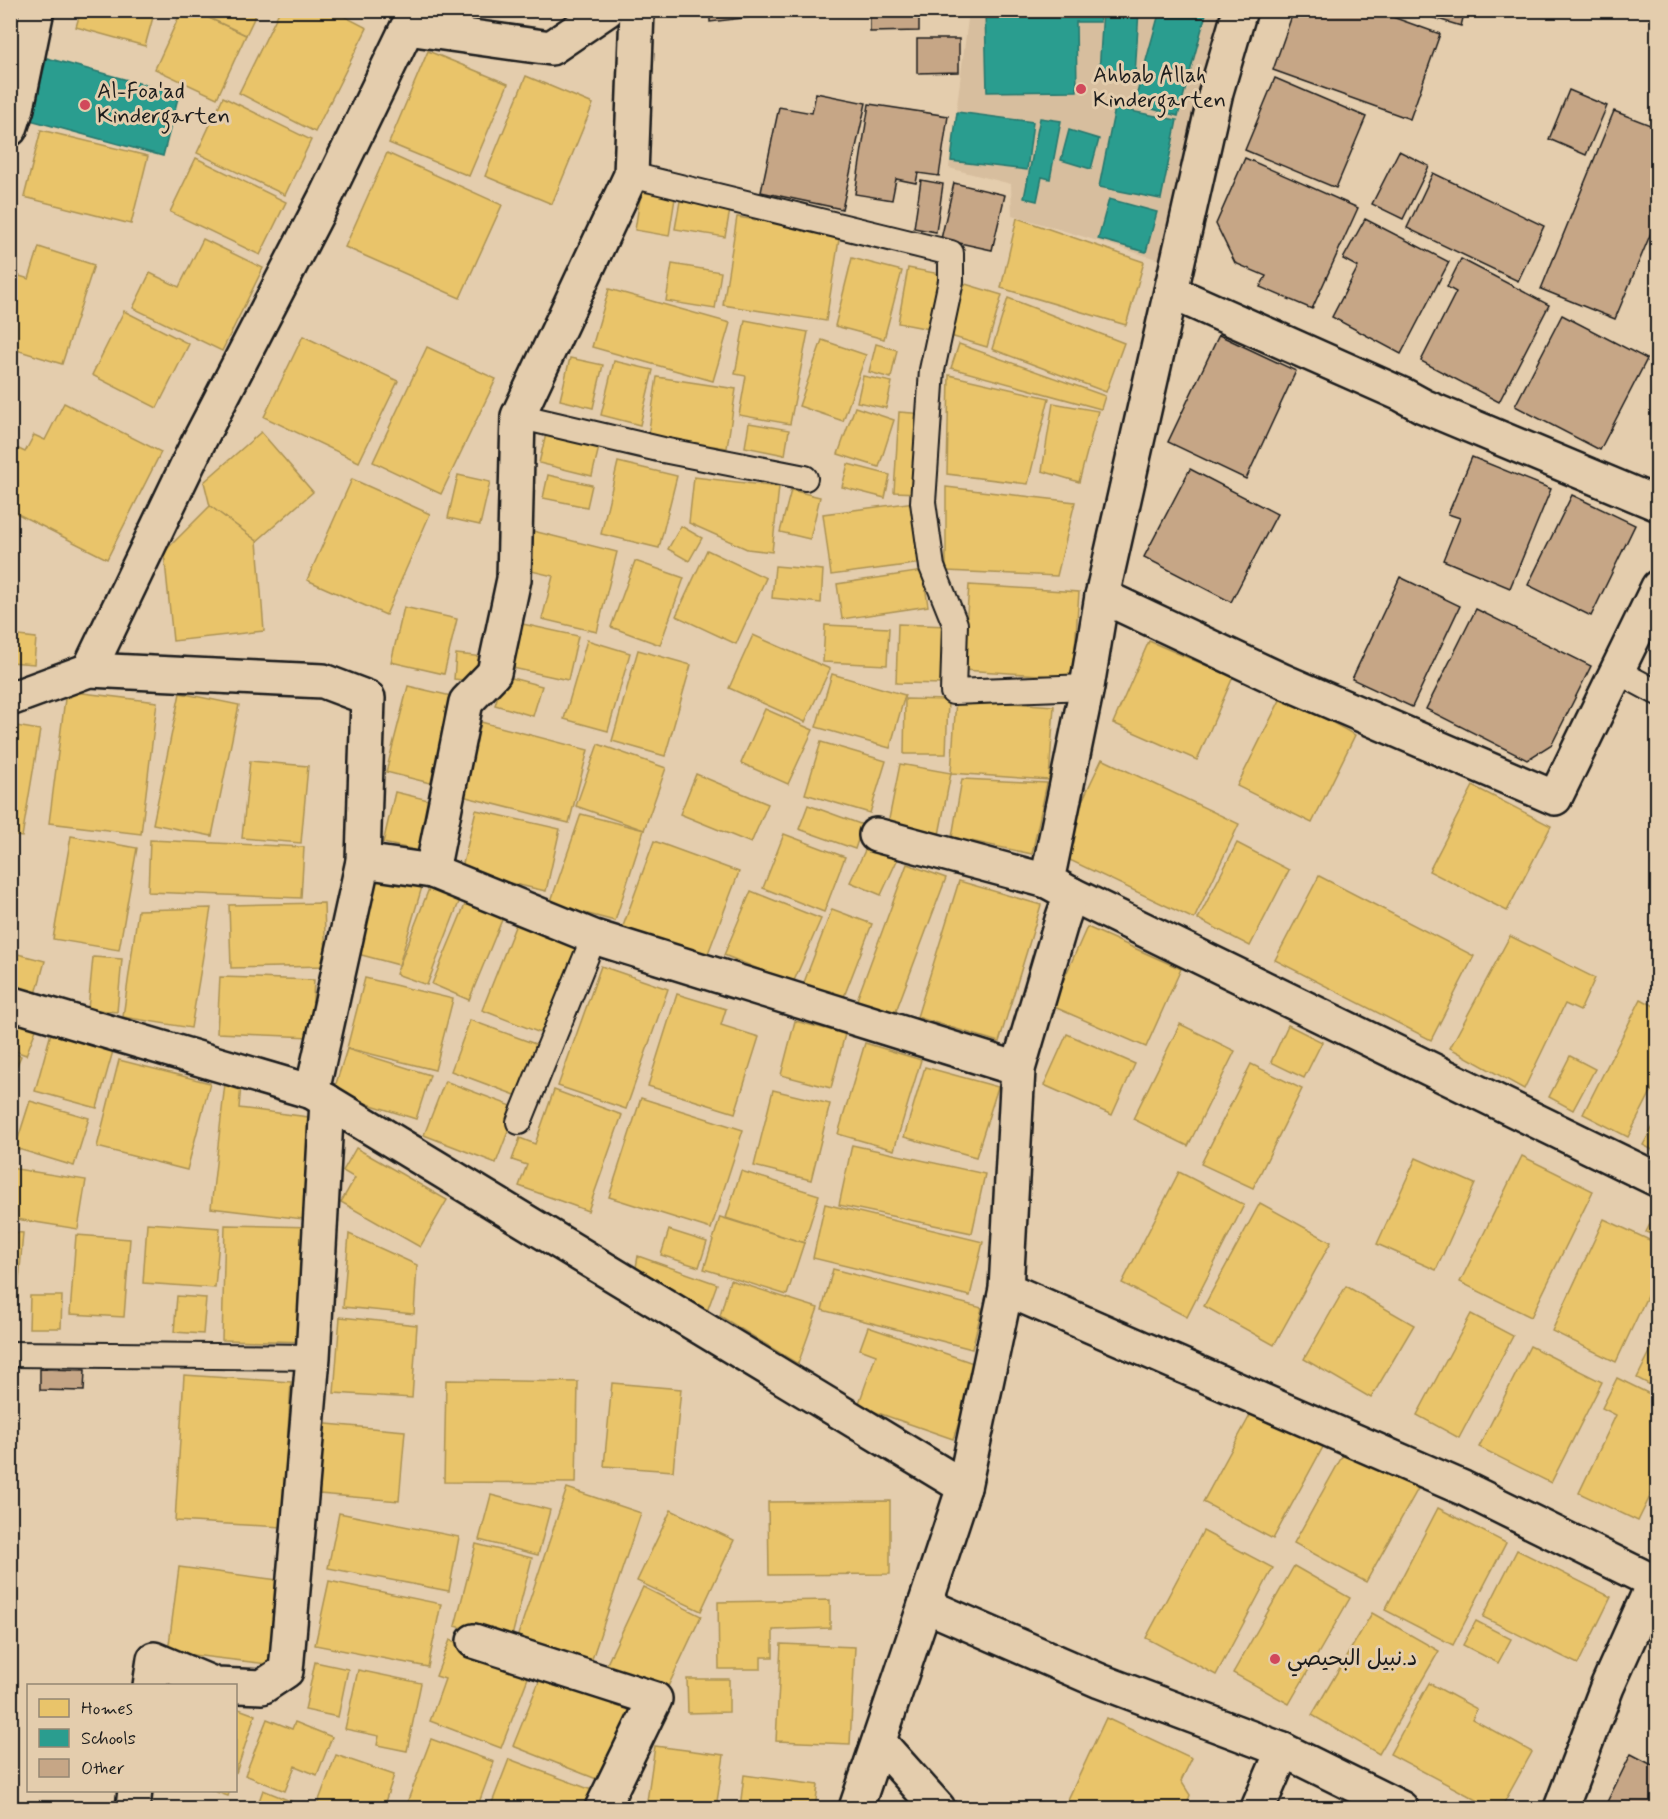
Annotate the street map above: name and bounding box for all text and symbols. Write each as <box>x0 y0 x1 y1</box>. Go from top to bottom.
place label: Ahbab Allah Kindergarten <box>1093 62 1226 118</box>
place label: Al-Foa'ad Kindergarten <box>97 78 230 134</box>
marker: Ahbab Allah Kindergarten <box>1074 82 1088 96</box>
marker: Al-Foa'ad Kindergarten <box>78 98 92 112</box>
place label: د.نبيل البحيصي <box>1287 1645 1417 1677</box>
marker: د.نبيل البحيصي <box>1268 1652 1282 1666</box>
legend <box>27 1684 237 1792</box>
text: Homes <box>81 1697 133 1721</box>
text: Schools <box>81 1727 136 1751</box>
text: Other <box>81 1757 125 1781</box>

